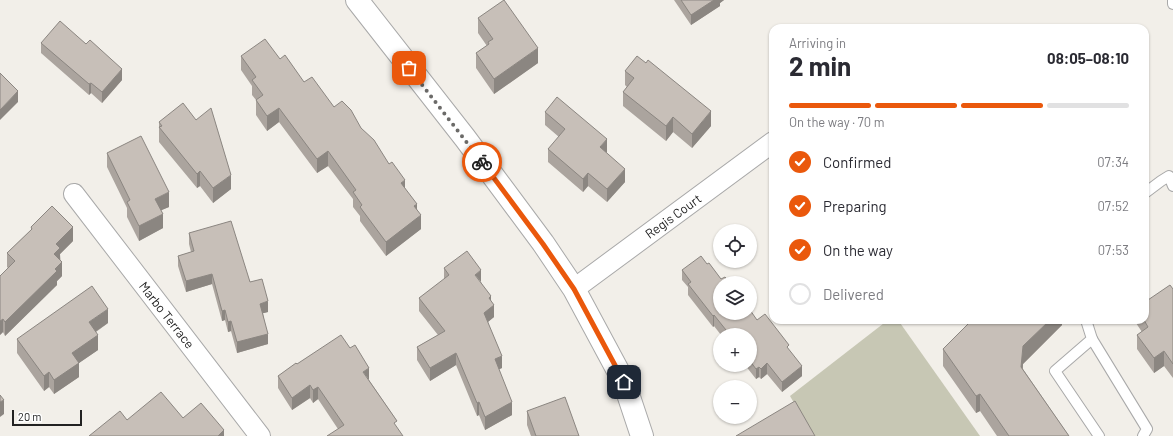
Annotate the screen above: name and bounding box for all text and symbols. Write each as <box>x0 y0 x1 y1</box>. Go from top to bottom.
text: Arriving in <box>789 35 846 51</box>
text: 08:05–08:10 <box>1047 49 1129 67</box>
text: 2 min <box>789 50 851 81</box>
pin <box>392 51 426 85</box>
icon: bag <box>398 57 420 79</box>
text: On the way · 70 m <box>789 114 884 130</box>
courier <box>462 142 502 182</box>
icon: bike <box>471 151 493 173</box>
icon: check <box>789 151 811 173</box>
text: Confirmed <box>823 153 891 171</box>
text: 07:34 <box>1097 154 1129 170</box>
street label: Regis Court <box>642 190 704 242</box>
icon: check <box>789 195 811 217</box>
text: Preparing <box>823 197 887 215</box>
text: 07:52 <box>1097 198 1129 214</box>
map controls <box>713 224 757 424</box>
button: locate <box>713 224 757 268</box>
icon: check <box>789 239 811 261</box>
text: On the way <box>823 241 893 259</box>
text: 07:53 <box>1098 242 1129 258</box>
button: layers <box>713 276 757 320</box>
street label: Marbo Terrace <box>136 278 198 352</box>
text: Delivered <box>823 285 884 303</box>
button: + <box>713 328 757 372</box>
pin <box>607 365 641 399</box>
icon: home <box>613 371 635 393</box>
button: − <box>713 380 757 424</box>
scale bar <box>12 408 82 427</box>
text: 20 m <box>18 410 41 423</box>

